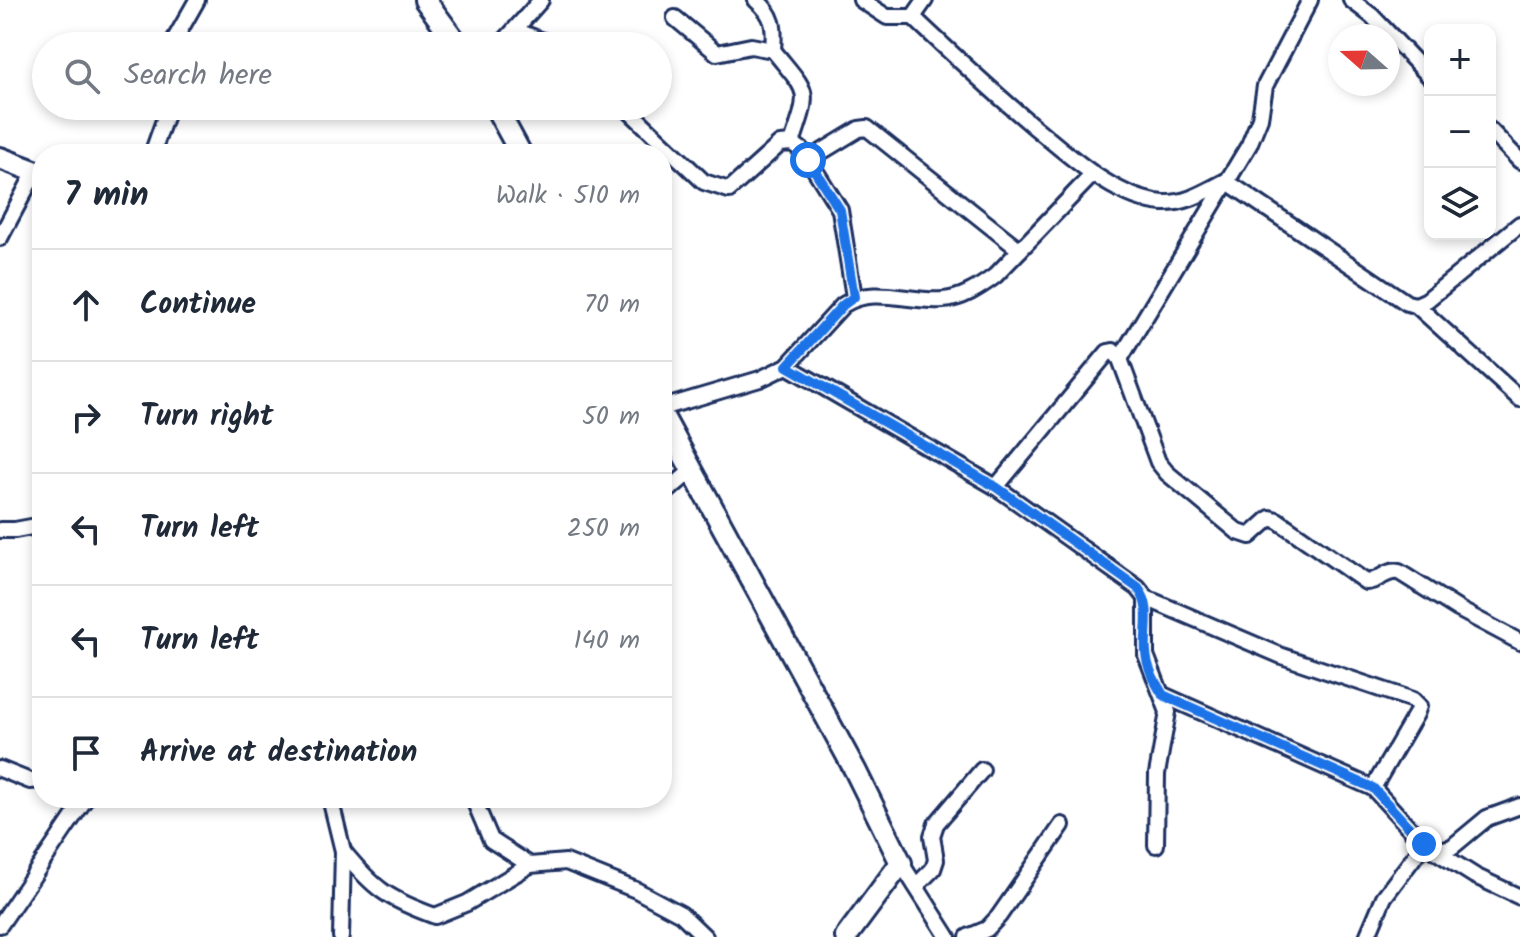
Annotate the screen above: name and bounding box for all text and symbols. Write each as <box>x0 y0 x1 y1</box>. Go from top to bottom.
north arrow <box>1328 24 1400 96</box>
map controls <box>1424 24 1496 240</box>
button: + <box>1424 24 1496 96</box>
search box <box>32 32 672 120</box>
text: Search here <box>124 52 272 100</box>
icon: search <box>60 54 104 98</box>
button: − <box>1424 96 1496 168</box>
route start <box>790 142 826 178</box>
button: layers <box>1424 168 1496 240</box>
text: 7 min <box>64 169 149 223</box>
text: Walk · 510 m <box>496 175 640 217</box>
text: Continue <box>140 281 256 329</box>
icon: ahead <box>64 283 108 327</box>
text: 70 m <box>584 284 640 326</box>
text: Turn right <box>140 393 273 441</box>
icon: right <box>64 395 108 439</box>
text: 50 m <box>582 396 640 438</box>
text: Turn left <box>140 505 259 553</box>
icon: left <box>64 507 108 551</box>
text: 250 m <box>567 508 640 550</box>
text: Turn left <box>140 617 259 665</box>
icon: left <box>64 619 108 663</box>
text: 140 m <box>573 620 640 662</box>
text: Arrive at destination <box>140 729 417 777</box>
icon: arrive <box>64 731 108 775</box>
route end <box>1406 826 1442 862</box>

